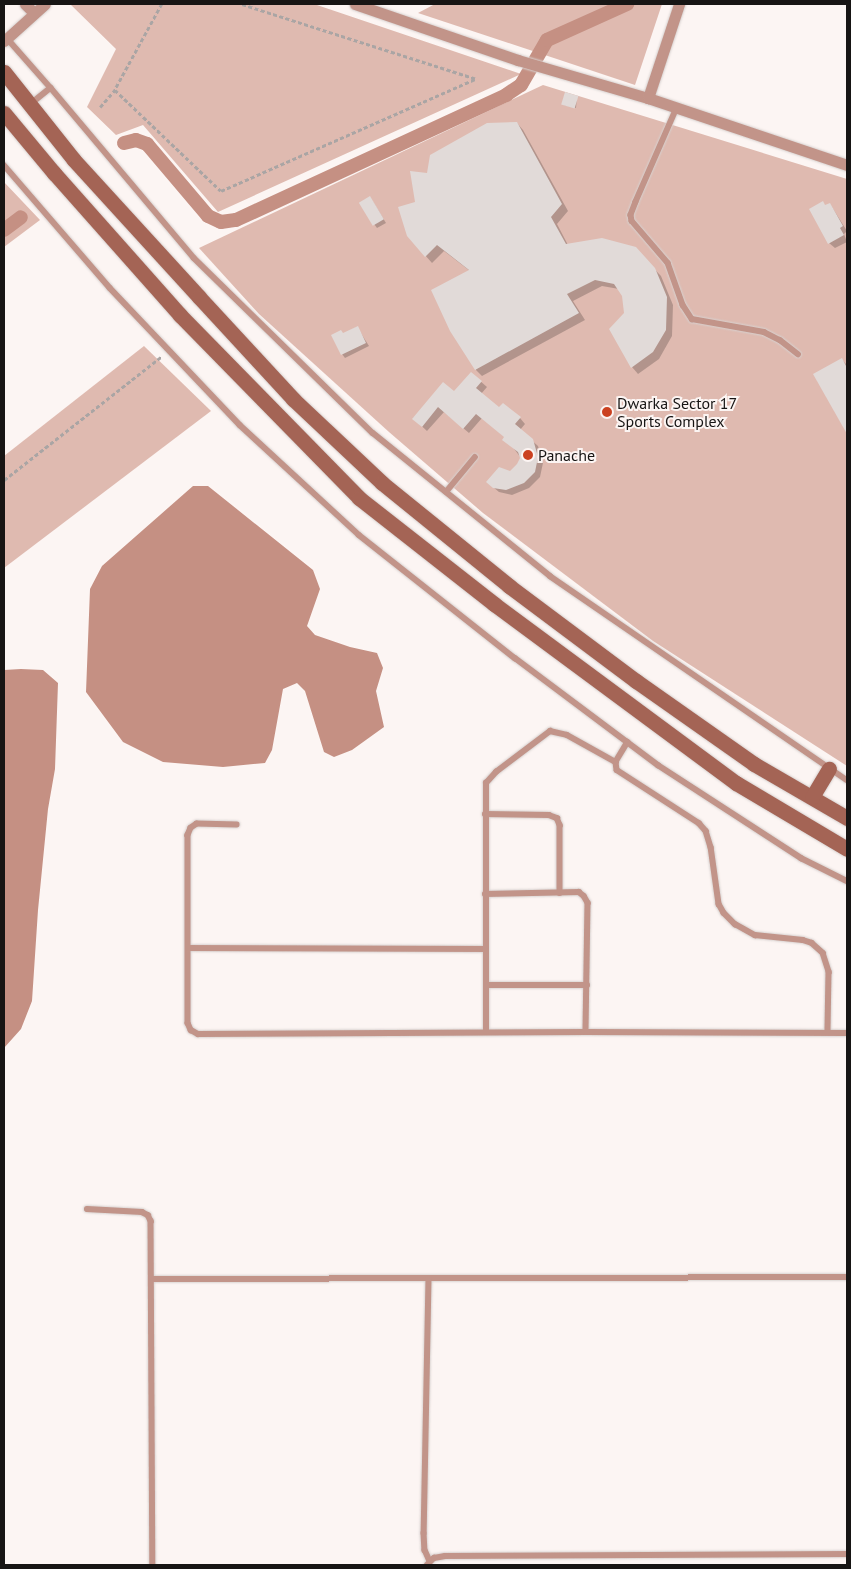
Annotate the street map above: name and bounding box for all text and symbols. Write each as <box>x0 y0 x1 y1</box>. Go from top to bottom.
place label: Dwarka Sector 17 Sports Complex <box>617 393 737 431</box>
marker: Dwarka Sector 17 Sports Complex <box>601 406 613 418</box>
place label: Panache <box>538 445 595 465</box>
marker: Panache <box>522 449 534 461</box>

